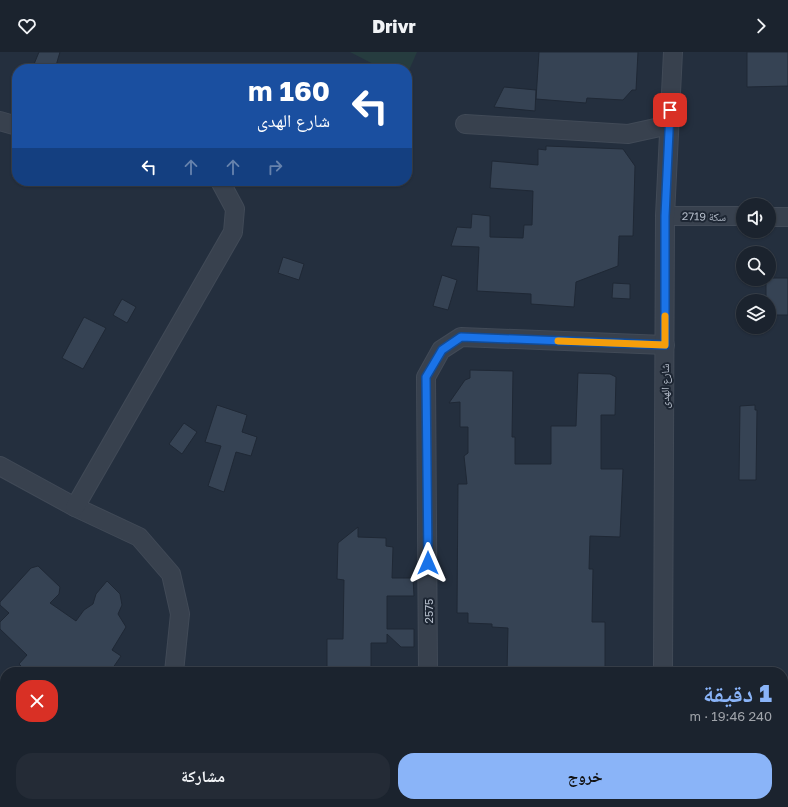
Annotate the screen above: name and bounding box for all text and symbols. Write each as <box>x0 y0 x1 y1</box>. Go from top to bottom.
icon: heart <box>16 15 38 37</box>
text: Drivr <box>372 15 416 37</box>
icon: forward <box>750 15 772 37</box>
text: 160 m <box>248 74 330 107</box>
icon: left <box>344 80 396 132</box>
pin <box>653 93 687 127</box>
icon: arrive <box>659 99 681 121</box>
text: شارع الهدى <box>257 109 330 131</box>
icon: left <box>138 156 160 178</box>
icon: ahead <box>180 156 202 178</box>
icon: ahead <box>222 156 244 178</box>
icon: right <box>264 156 286 178</box>
map controls <box>736 198 776 334</box>
button: sound <box>736 198 776 238</box>
street label: سكة 2719 <box>682 209 726 223</box>
button: search <box>736 246 776 286</box>
button: layers <box>736 294 776 334</box>
street label: شارع الهدى <box>658 364 672 408</box>
position arrow <box>407 542 449 584</box>
street label: 2575 <box>422 599 435 623</box>
text: 1 دقيقة <box>703 678 772 707</box>
button: close <box>16 680 58 722</box>
text: 240 m · 19:46 <box>689 708 772 724</box>
button: مشاركة <box>16 753 390 799</box>
button: خروج <box>398 753 772 799</box>

